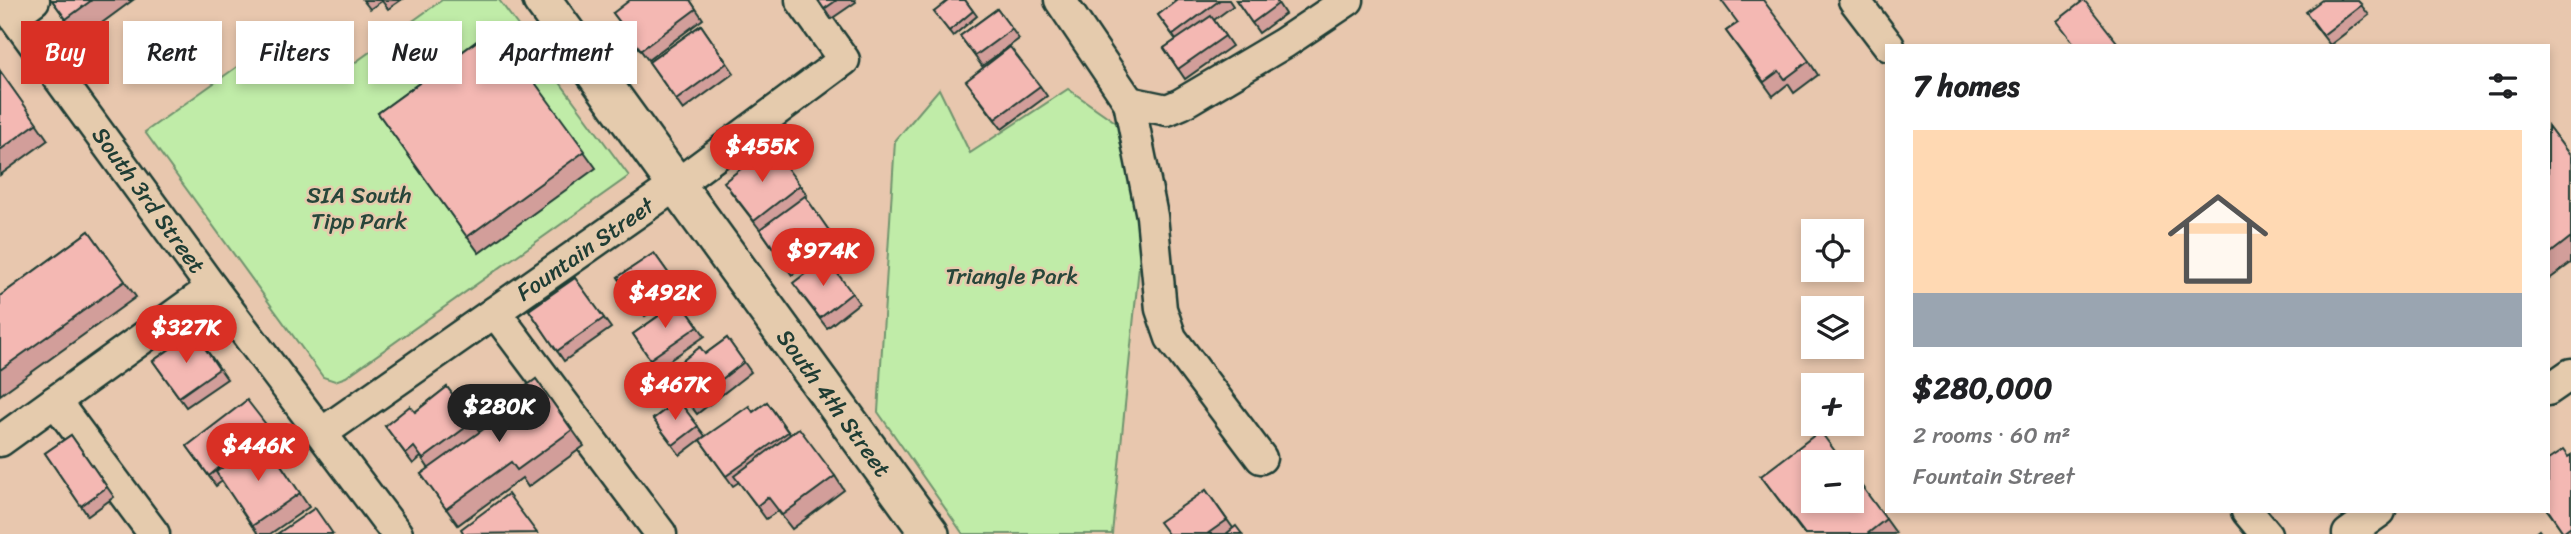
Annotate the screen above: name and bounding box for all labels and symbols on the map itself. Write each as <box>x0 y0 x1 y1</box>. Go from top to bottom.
street label: South 3rd Street <box>81 118 216 283</box>
pin: $455K <box>713 124 811 184</box>
park label: SIA South Tipp Park <box>306 175 412 242</box>
street label: Fountain Street <box>507 185 665 313</box>
pin: $974K <box>774 229 872 288</box>
park label: Triangle Park <box>946 256 1078 297</box>
pin: $492K <box>616 270 714 330</box>
pin: $327K <box>137 306 235 365</box>
street label: South 4th Street <box>765 320 902 486</box>
pin: $467K <box>626 362 724 422</box>
pin: $280K <box>450 384 548 444</box>
pin: $446K <box>209 424 307 483</box>

